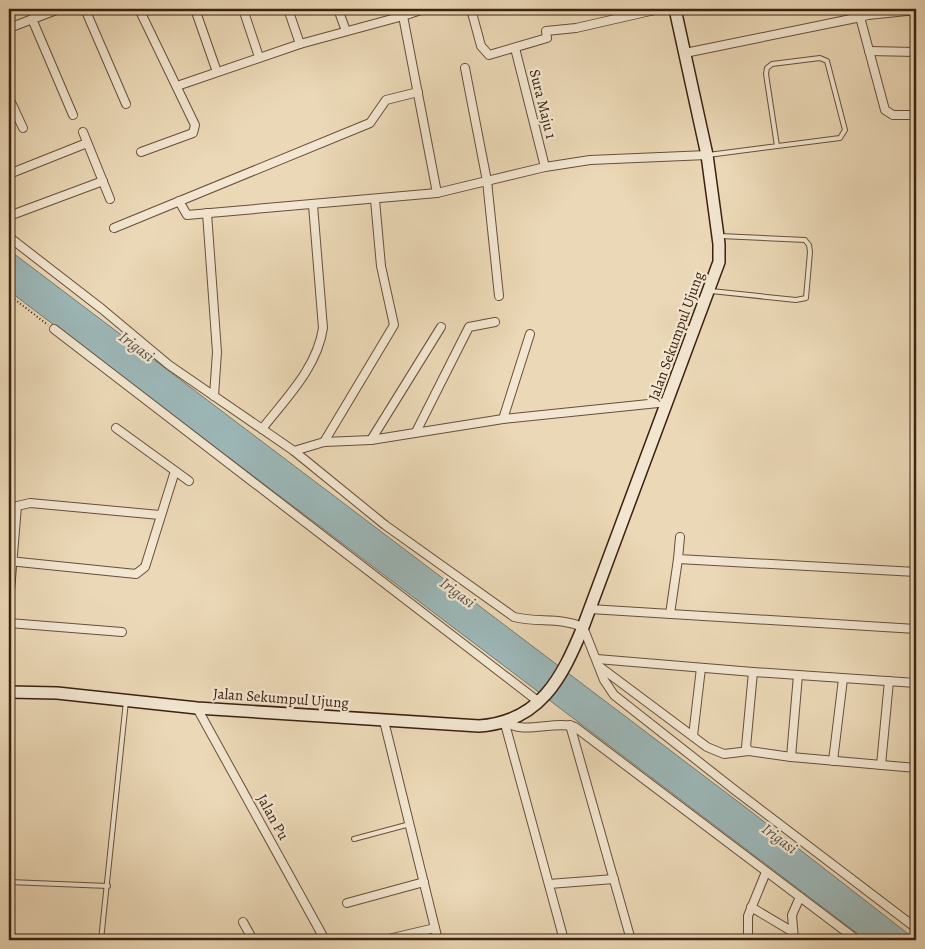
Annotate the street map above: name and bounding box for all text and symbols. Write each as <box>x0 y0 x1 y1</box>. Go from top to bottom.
street label: Sura Maju 1 <box>525 67 561 141</box>
street label: Jalan Sekumpul Ujung <box>643 268 709 403</box>
water label: Irigasi <box>114 326 159 367</box>
water label: Irigasi <box>435 572 480 613</box>
street label: Jalan Sekumpul Ujung <box>212 683 350 713</box>
street label: Jalan Pu <box>252 790 294 844</box>
water label: Irigasi <box>757 818 802 859</box>

